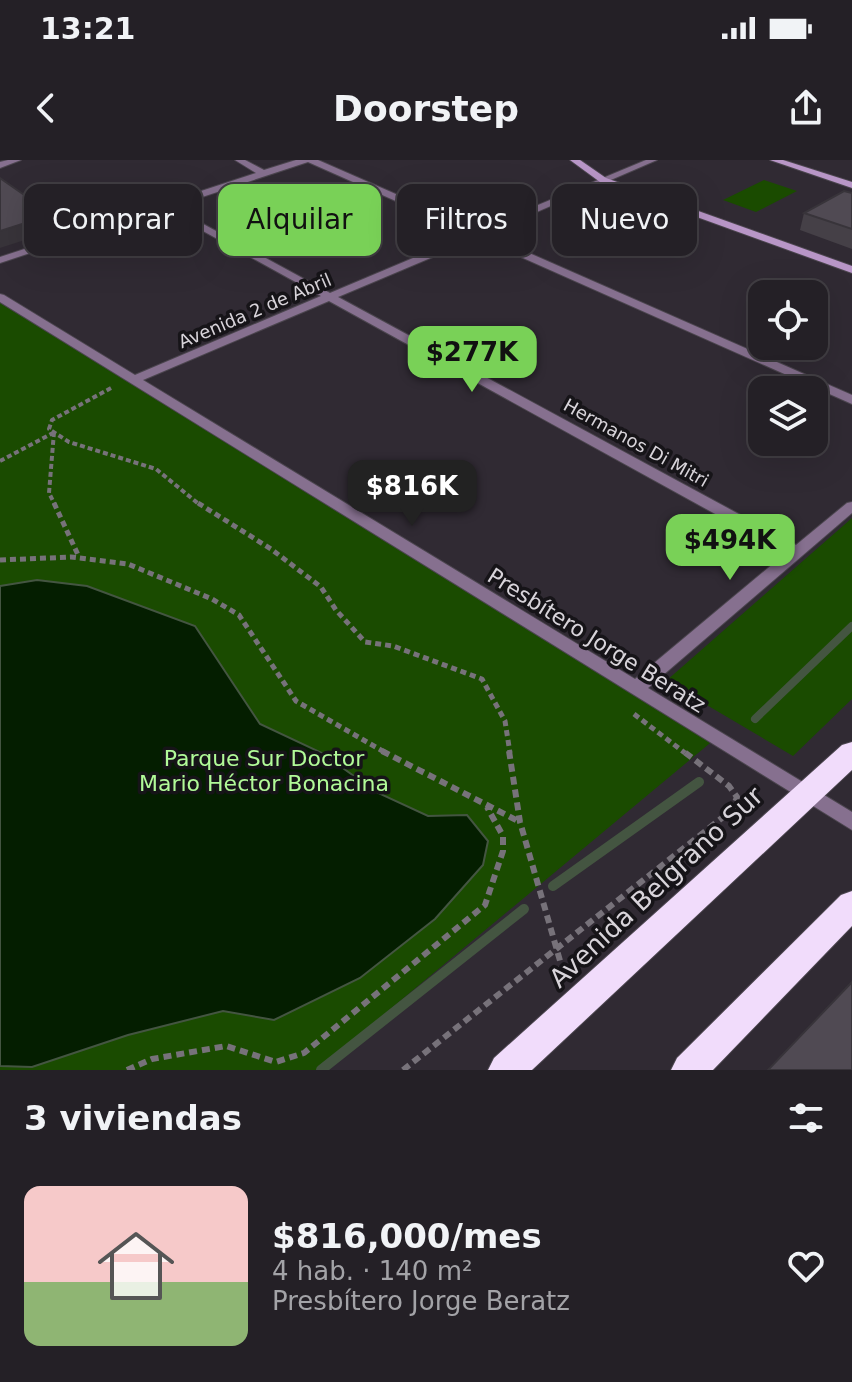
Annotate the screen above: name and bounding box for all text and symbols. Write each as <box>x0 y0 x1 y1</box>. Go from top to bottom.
text: 13:21 <box>40 11 136 46</box>
icon: back <box>24 86 68 130</box>
icon: share <box>784 86 828 130</box>
text: Doorstep <box>333 88 519 129</box>
chip: Comprar <box>24 184 202 256</box>
chip: Alquilar <box>218 184 381 256</box>
chip: Filtros <box>397 184 536 256</box>
chip: Nuevo <box>552 184 697 256</box>
street label: Avenida 2 de Abril <box>175 269 334 352</box>
map controls <box>748 280 828 456</box>
button: locate <box>748 280 828 360</box>
pin: $277K <box>416 326 528 394</box>
text: $277K <box>426 337 518 367</box>
button: layers <box>748 376 828 456</box>
street label: Hermanos Di Mitri <box>560 394 712 491</box>
pin: $816K <box>356 460 468 528</box>
text: $816K <box>366 471 458 501</box>
pin: $494K <box>674 514 786 582</box>
text: $494K <box>684 525 776 555</box>
street label: Presbítero Jorge Beratz <box>483 563 710 718</box>
park label: Parque Sur Doctor Mario Héctor Bonacina <box>139 746 389 796</box>
street label: Avenida Belgrano Sur <box>543 780 769 994</box>
icon: filters <box>784 1096 828 1140</box>
text: 3 viviendas <box>24 1098 242 1138</box>
text: $816,000/mes <box>272 1216 542 1256</box>
icon: home <box>88 1218 184 1314</box>
icon: heart <box>784 1244 828 1288</box>
text: 4 hab. · 140 m² <box>272 1256 472 1286</box>
text: Presbítero Jorge Beratz <box>272 1286 570 1316</box>

